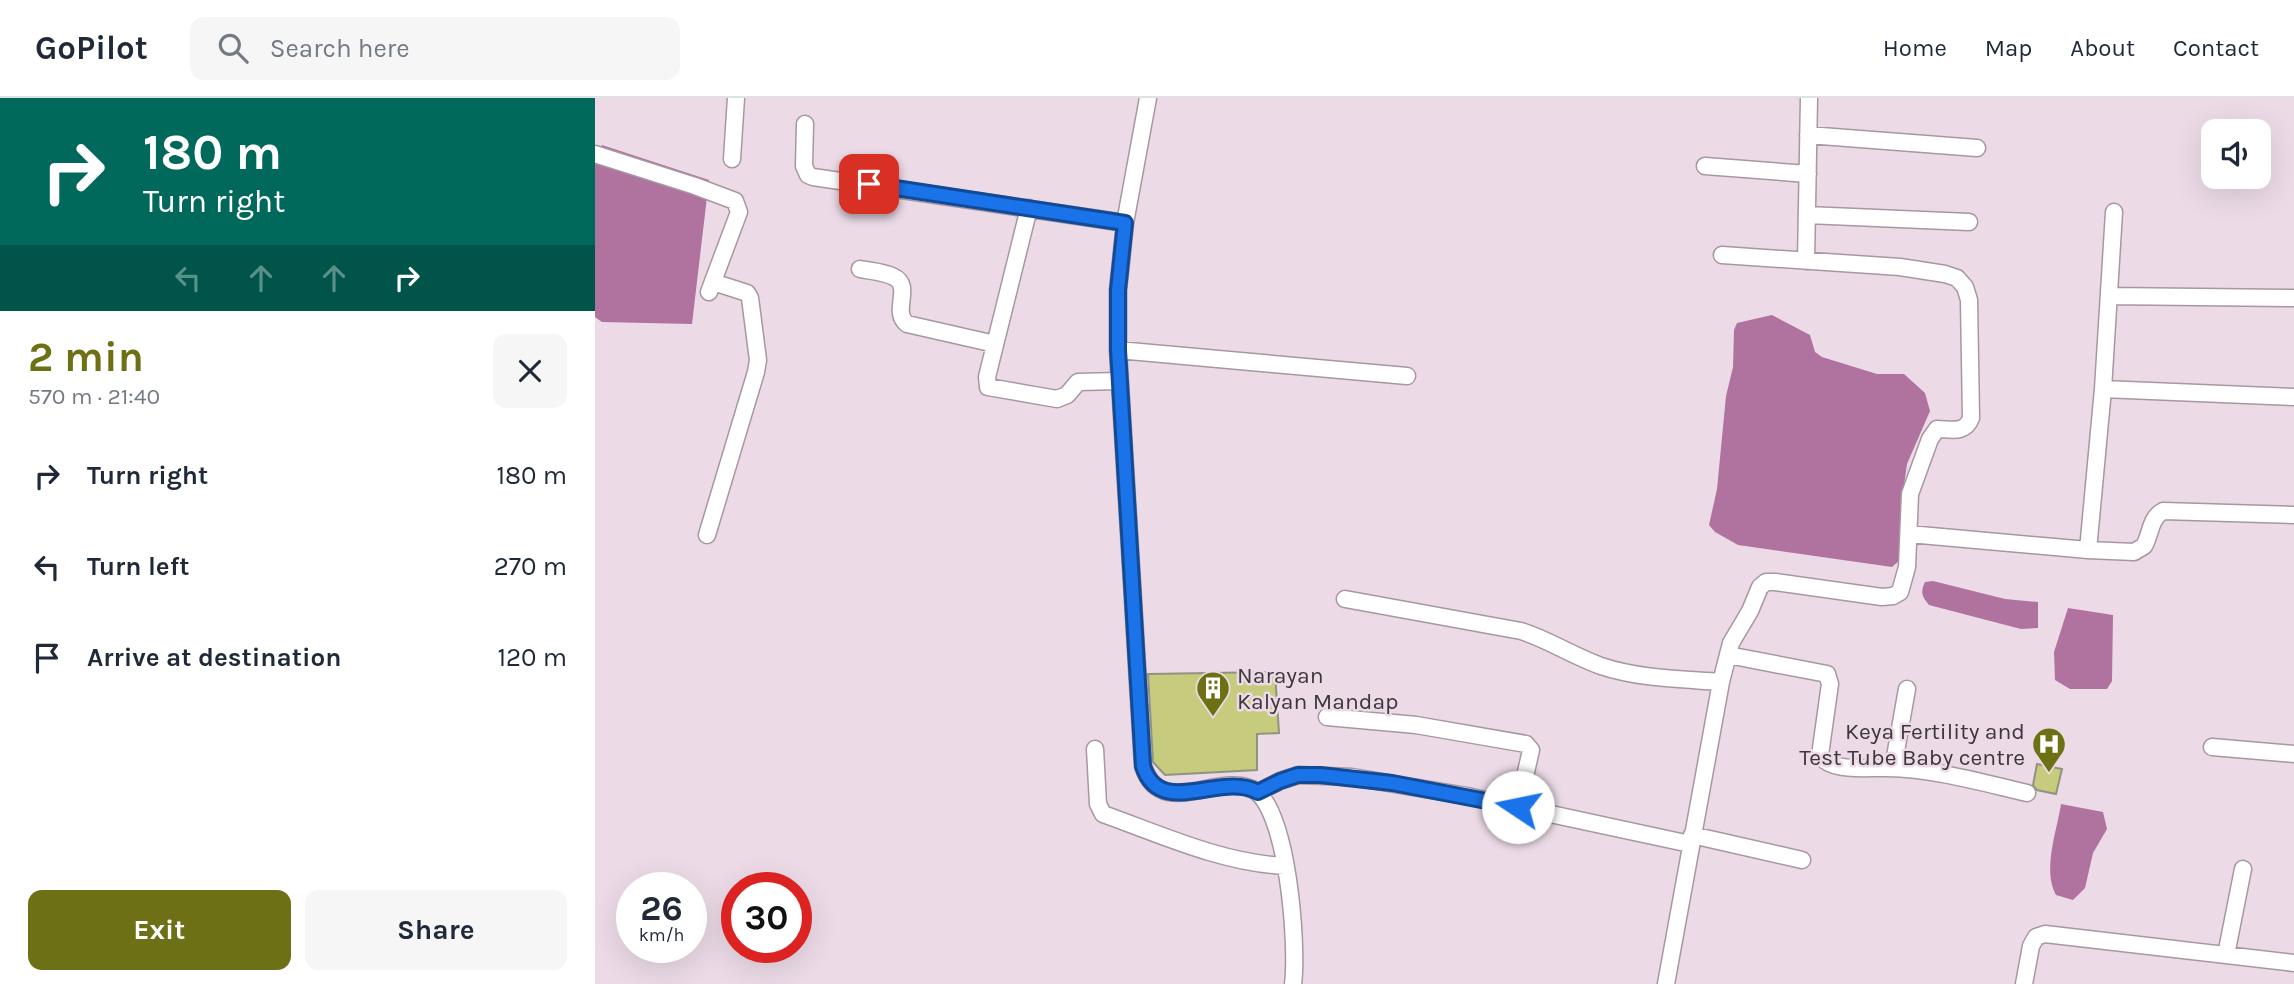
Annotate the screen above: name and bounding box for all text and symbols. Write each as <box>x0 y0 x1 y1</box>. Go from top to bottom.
search box <box>190 17 680 80</box>
text: GoPilot <box>35 29 148 67</box>
icon: search <box>214 29 252 67</box>
text: Search here <box>270 33 410 64</box>
text: Home <box>1883 34 1947 62</box>
text: Map <box>1985 34 2032 62</box>
text: About <box>2070 34 2135 62</box>
text: Contact <box>2173 34 2259 62</box>
map controls <box>2201 119 2271 189</box>
button: sound <box>2201 119 2271 189</box>
text: 180 m <box>143 124 282 181</box>
icon: right <box>28 126 119 217</box>
pin <box>839 154 899 214</box>
icon: arrive <box>850 165 888 203</box>
text: Turn right <box>143 183 285 220</box>
icon: left <box>169 259 207 297</box>
icon: ahead <box>242 259 280 297</box>
icon: ahead <box>315 259 353 297</box>
icon: right <box>388 259 426 297</box>
text: 2 min <box>28 332 144 382</box>
button: close <box>493 334 567 408</box>
text: 570 m · 21:40 <box>28 383 160 410</box>
icon: right <box>28 457 66 495</box>
text: Turn right <box>87 460 208 491</box>
text: 180 m <box>497 460 567 491</box>
icon: left <box>28 548 66 586</box>
text: Turn left <box>87 551 189 582</box>
text: 270 m <box>494 551 567 582</box>
icon: arrive <box>28 639 66 677</box>
text: Arrive at destination <box>87 642 341 673</box>
text: 120 m <box>497 642 567 673</box>
place label: Narayan Kalyan Mandap <box>1237 662 1399 715</box>
building icon: Narayan Kalyan Mandap <box>1194 669 1232 718</box>
place label: Keya Fertility and Test Tube Baby centre <box>1799 718 2025 771</box>
hospital icon: Keya Fertility and Test Tube Baby centre <box>2030 725 2068 774</box>
position arrow <box>1481 770 1555 844</box>
speed limit sign: 30 <box>721 872 812 963</box>
text: 26 <box>640 888 683 929</box>
button: Exit <box>28 890 291 970</box>
button: Share <box>305 890 567 970</box>
text: km/h <box>639 924 684 946</box>

